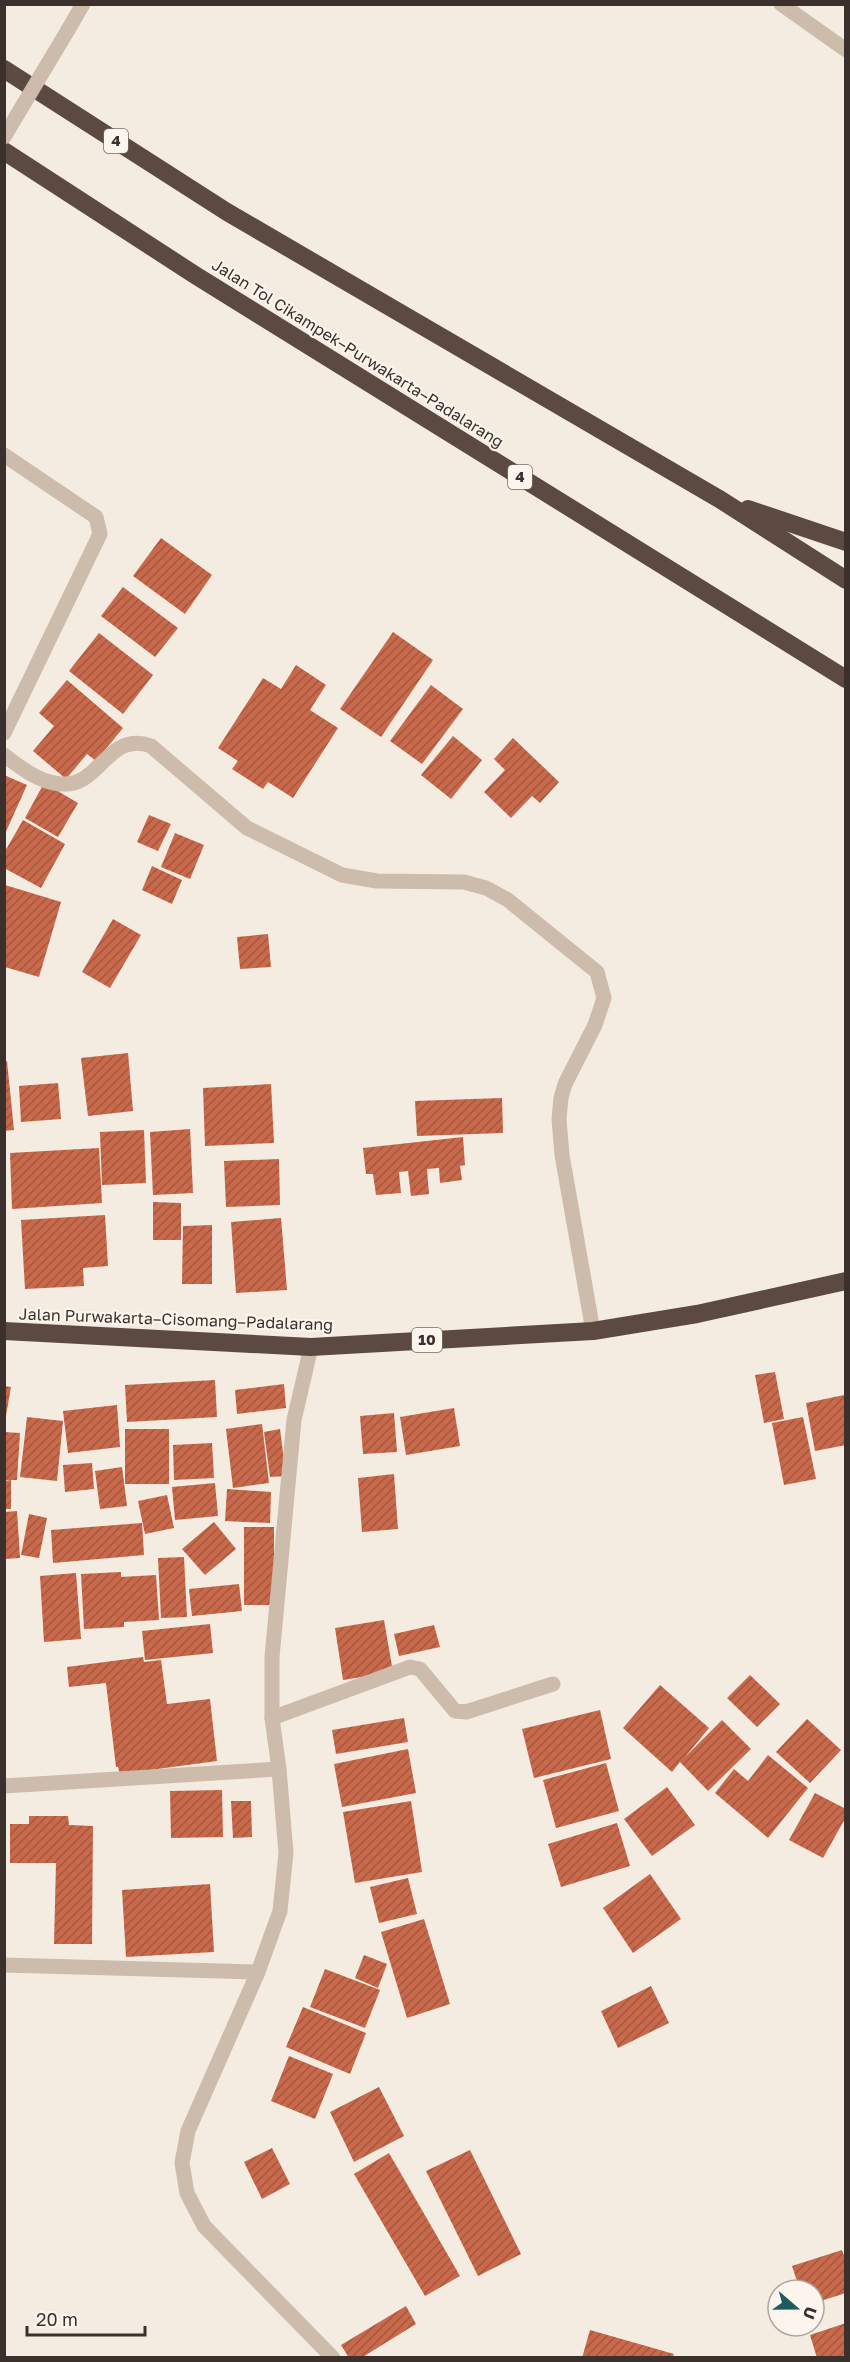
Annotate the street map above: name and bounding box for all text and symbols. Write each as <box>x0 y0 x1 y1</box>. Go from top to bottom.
road number: 4 <box>104 129 128 153</box>
street label: Jalan Tol Cikampek–Purwakarta–Padalarang <box>208 254 508 452</box>
road number: 4 <box>508 465 532 489</box>
street label: Jalan Purwakarta–Cisomang–Padalarang <box>18 1304 334 1334</box>
road number: 10 <box>412 1328 442 1352</box>
north arrow <box>766 2278 826 2338</box>
scale bar <box>27 2299 146 2337</box>
text: U <box>799 2304 821 2322</box>
text: 20 m <box>36 2308 78 2330</box>

